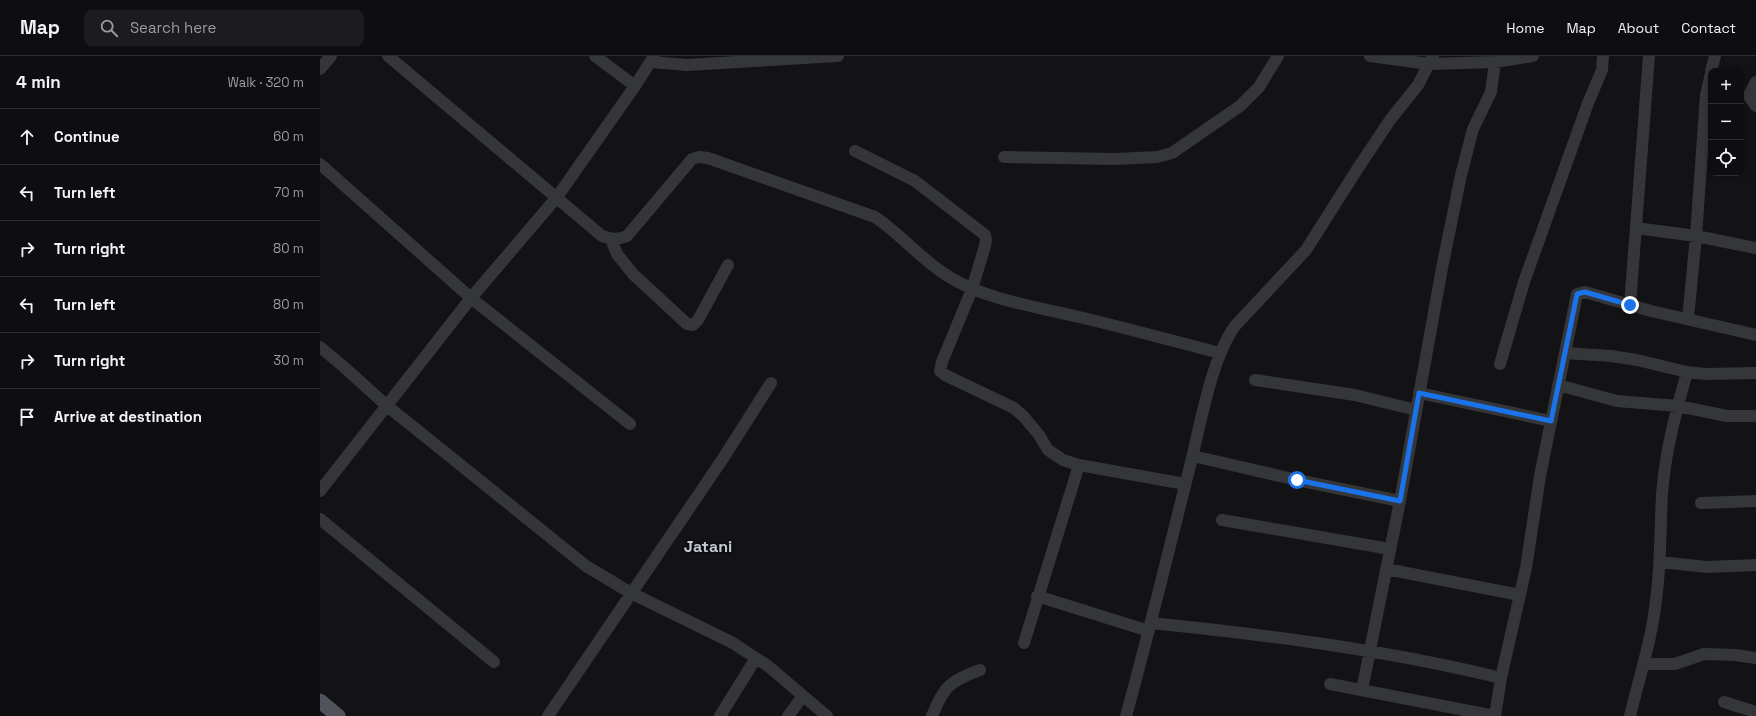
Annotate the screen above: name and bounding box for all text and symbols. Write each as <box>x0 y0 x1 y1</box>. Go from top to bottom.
search box <box>84 10 364 46</box>
text: Map <box>20 15 60 40</box>
icon: search <box>98 17 120 39</box>
text: Search here <box>130 18 216 37</box>
text: Home <box>1506 19 1544 37</box>
text: Map <box>1566 19 1596 37</box>
text: About <box>1618 19 1659 37</box>
text: Contact <box>1681 19 1736 37</box>
map controls <box>1708 68 1744 176</box>
button: + <box>1708 68 1744 104</box>
text: 4 min <box>16 71 61 93</box>
text: Walk · 320 m <box>227 74 304 91</box>
button: − <box>1708 104 1744 140</box>
icon: ahead <box>16 126 38 148</box>
text: Continue <box>54 127 120 146</box>
text: 60 m <box>273 128 304 145</box>
button: locate <box>1708 140 1744 176</box>
icon: left <box>16 182 38 204</box>
text: Turn left <box>54 183 116 202</box>
text: 70 m <box>274 184 304 201</box>
icon: right <box>16 238 38 260</box>
text: Turn right <box>54 239 125 258</box>
text: 80 m <box>273 240 304 257</box>
icon: left <box>16 294 38 316</box>
text: Turn left <box>54 295 116 314</box>
text: 80 m <box>273 296 304 313</box>
route end <box>1621 296 1639 314</box>
icon: right <box>16 350 38 372</box>
text: Turn right <box>54 351 125 370</box>
text: 30 m <box>273 352 304 369</box>
icon: arrive <box>16 406 38 428</box>
text: Arrive at destination <box>54 407 202 426</box>
route start <box>1288 471 1306 489</box>
district label: Jatani <box>684 536 732 557</box>

